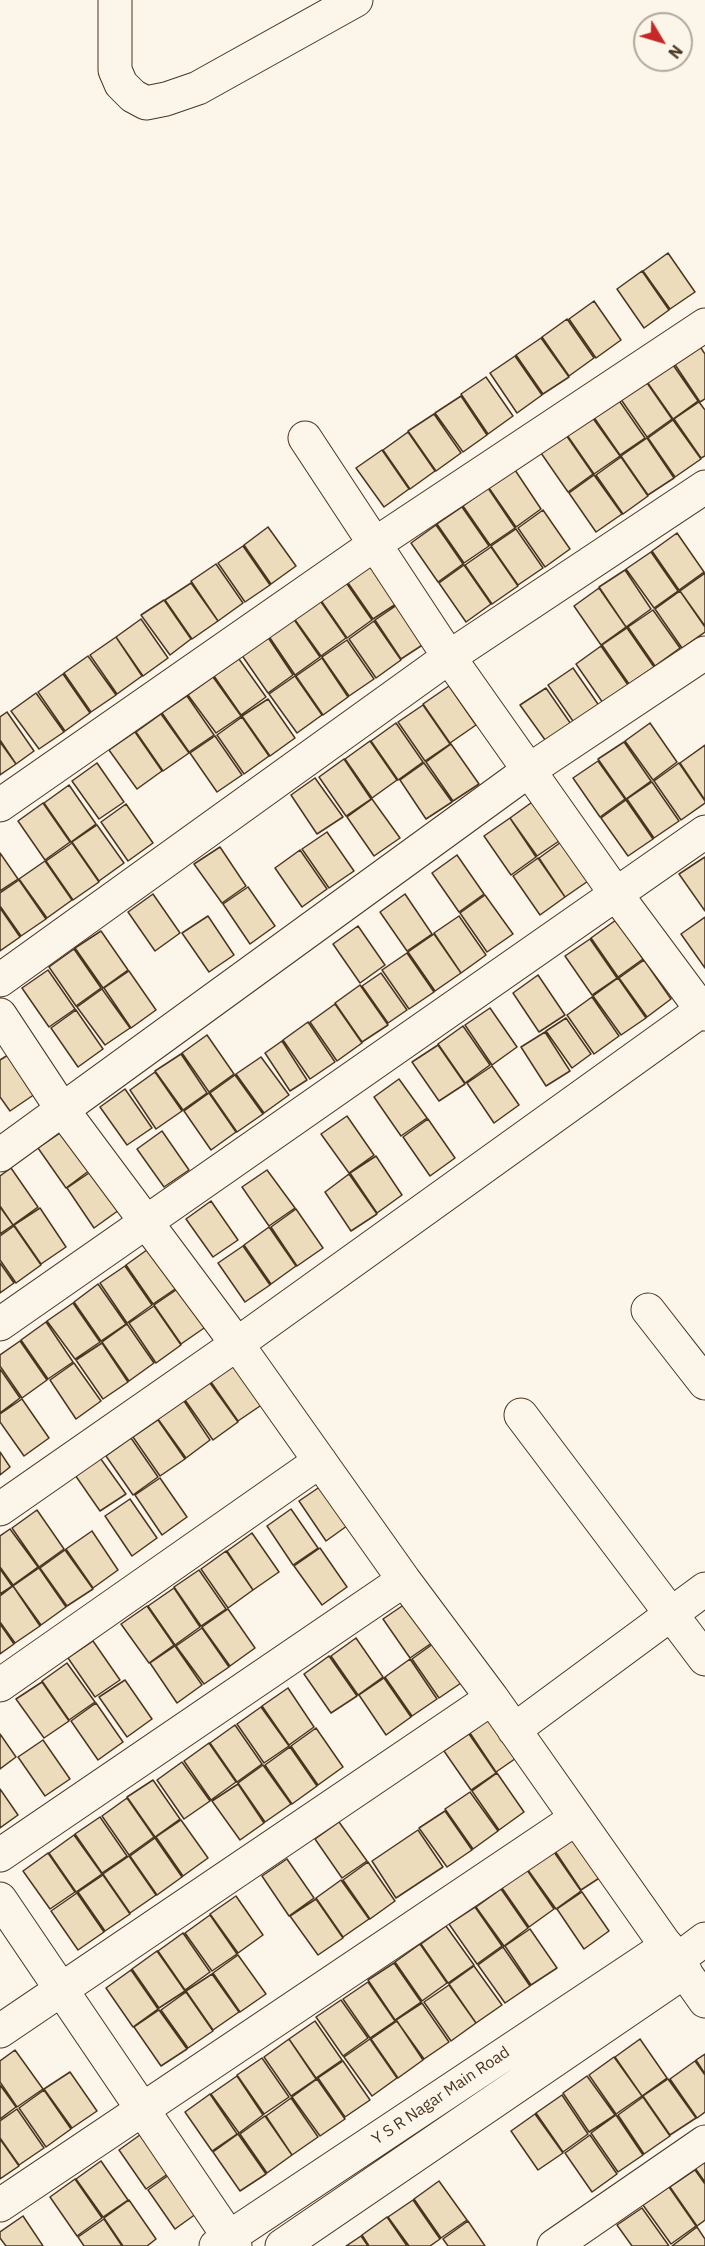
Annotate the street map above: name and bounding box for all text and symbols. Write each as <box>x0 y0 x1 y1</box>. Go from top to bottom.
north arrow <box>633 12 693 72</box>
text: N <box>664 41 687 63</box>
street label: Y S R Nagar Main Road <box>368 2043 514 2149</box>

